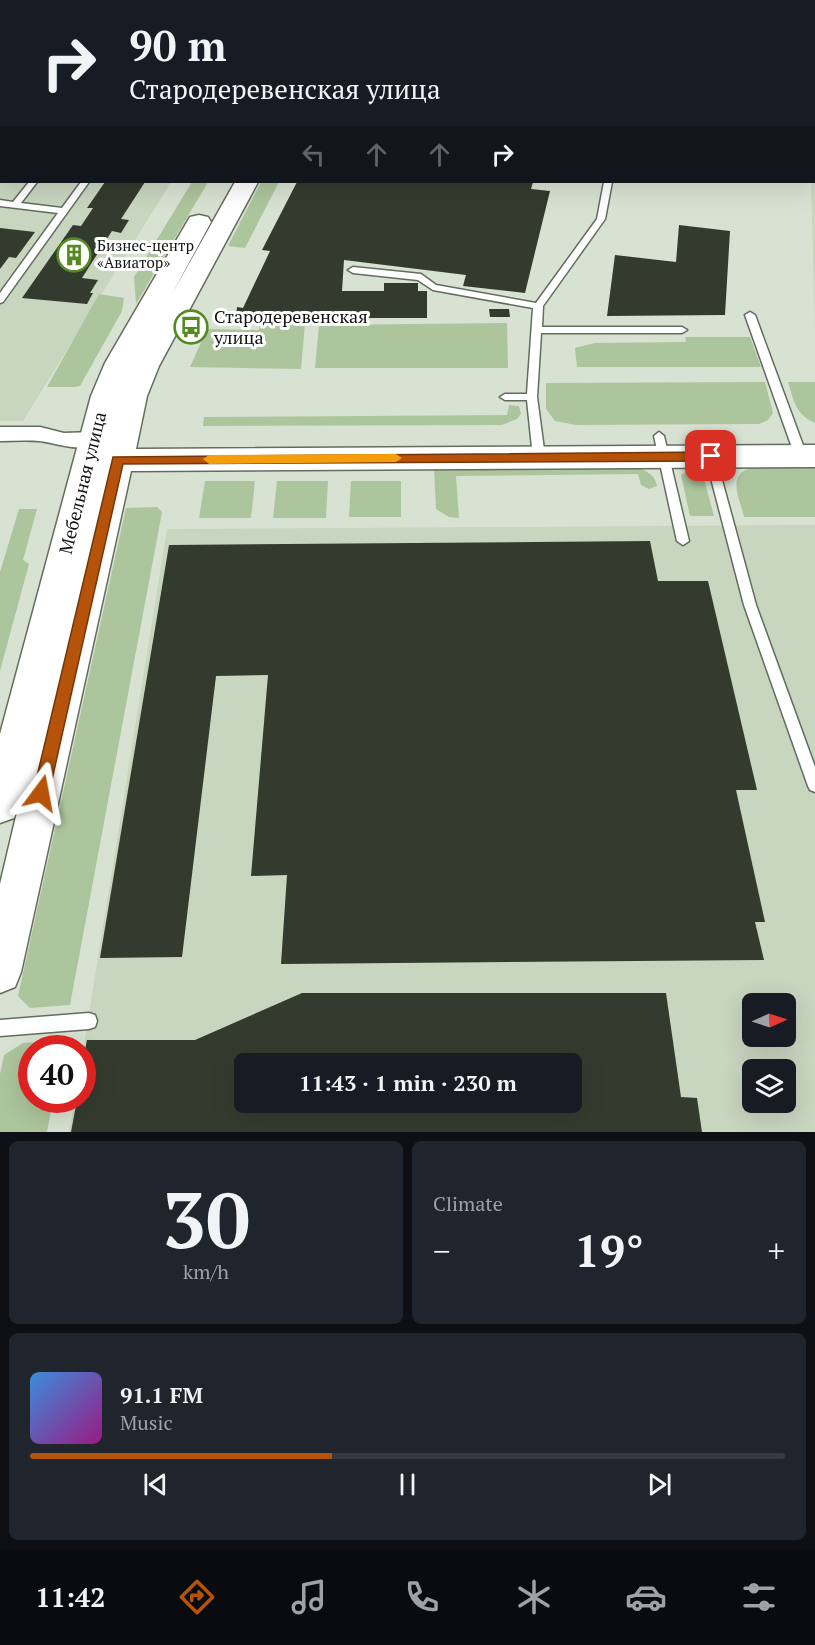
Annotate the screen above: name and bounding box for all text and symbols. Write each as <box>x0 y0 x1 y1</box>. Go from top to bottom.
text: 90 m <box>129 17 227 73</box>
icon: right <box>30 24 108 102</box>
text: Стародеревенская улица <box>129 71 441 107</box>
icon: left <box>297 138 330 171</box>
icon: ahead <box>360 138 393 171</box>
icon: ahead <box>423 138 456 171</box>
icon: right <box>486 138 519 171</box>
place label: Бизнес-центр «Авиатор» <box>97 235 194 272</box>
building icon: Бизнес-центр «Авиатор» <box>56 237 92 273</box>
place label: Стародеревенская улица <box>213 304 368 349</box>
bus stop icon: Стародеревенская улица <box>173 309 209 345</box>
street label: Мебельная улица <box>53 409 111 556</box>
pin <box>685 430 736 481</box>
icon: arrive <box>694 439 727 472</box>
position arrow <box>9 761 73 825</box>
north arrow <box>742 993 796 1047</box>
map controls <box>742 993 796 1113</box>
speed limit sign: 40 <box>18 1035 96 1113</box>
button: layers <box>742 1059 796 1113</box>
text: 11:43 · 1 min · 230 m <box>299 1068 517 1097</box>
text: 30 <box>162 1167 250 1270</box>
text: Climate <box>433 1190 503 1217</box>
text: 19° <box>574 1220 644 1280</box>
text: − <box>433 1229 451 1272</box>
text: + <box>767 1229 785 1272</box>
text: km/h <box>183 1258 229 1285</box>
text: 91.1 FM <box>120 1380 203 1409</box>
text: Music <box>120 1409 173 1436</box>
icon: previous <box>139 1468 172 1501</box>
icon: pause <box>391 1468 424 1501</box>
icon: next <box>643 1468 676 1501</box>
icon: directions <box>176 1576 218 1618</box>
icon: music <box>288 1576 330 1618</box>
icon: phone <box>401 1576 443 1618</box>
icon: climate <box>513 1576 555 1618</box>
icon: car <box>625 1576 667 1618</box>
icon: filters <box>738 1576 780 1618</box>
text: 11:42 <box>35 1579 105 1615</box>

